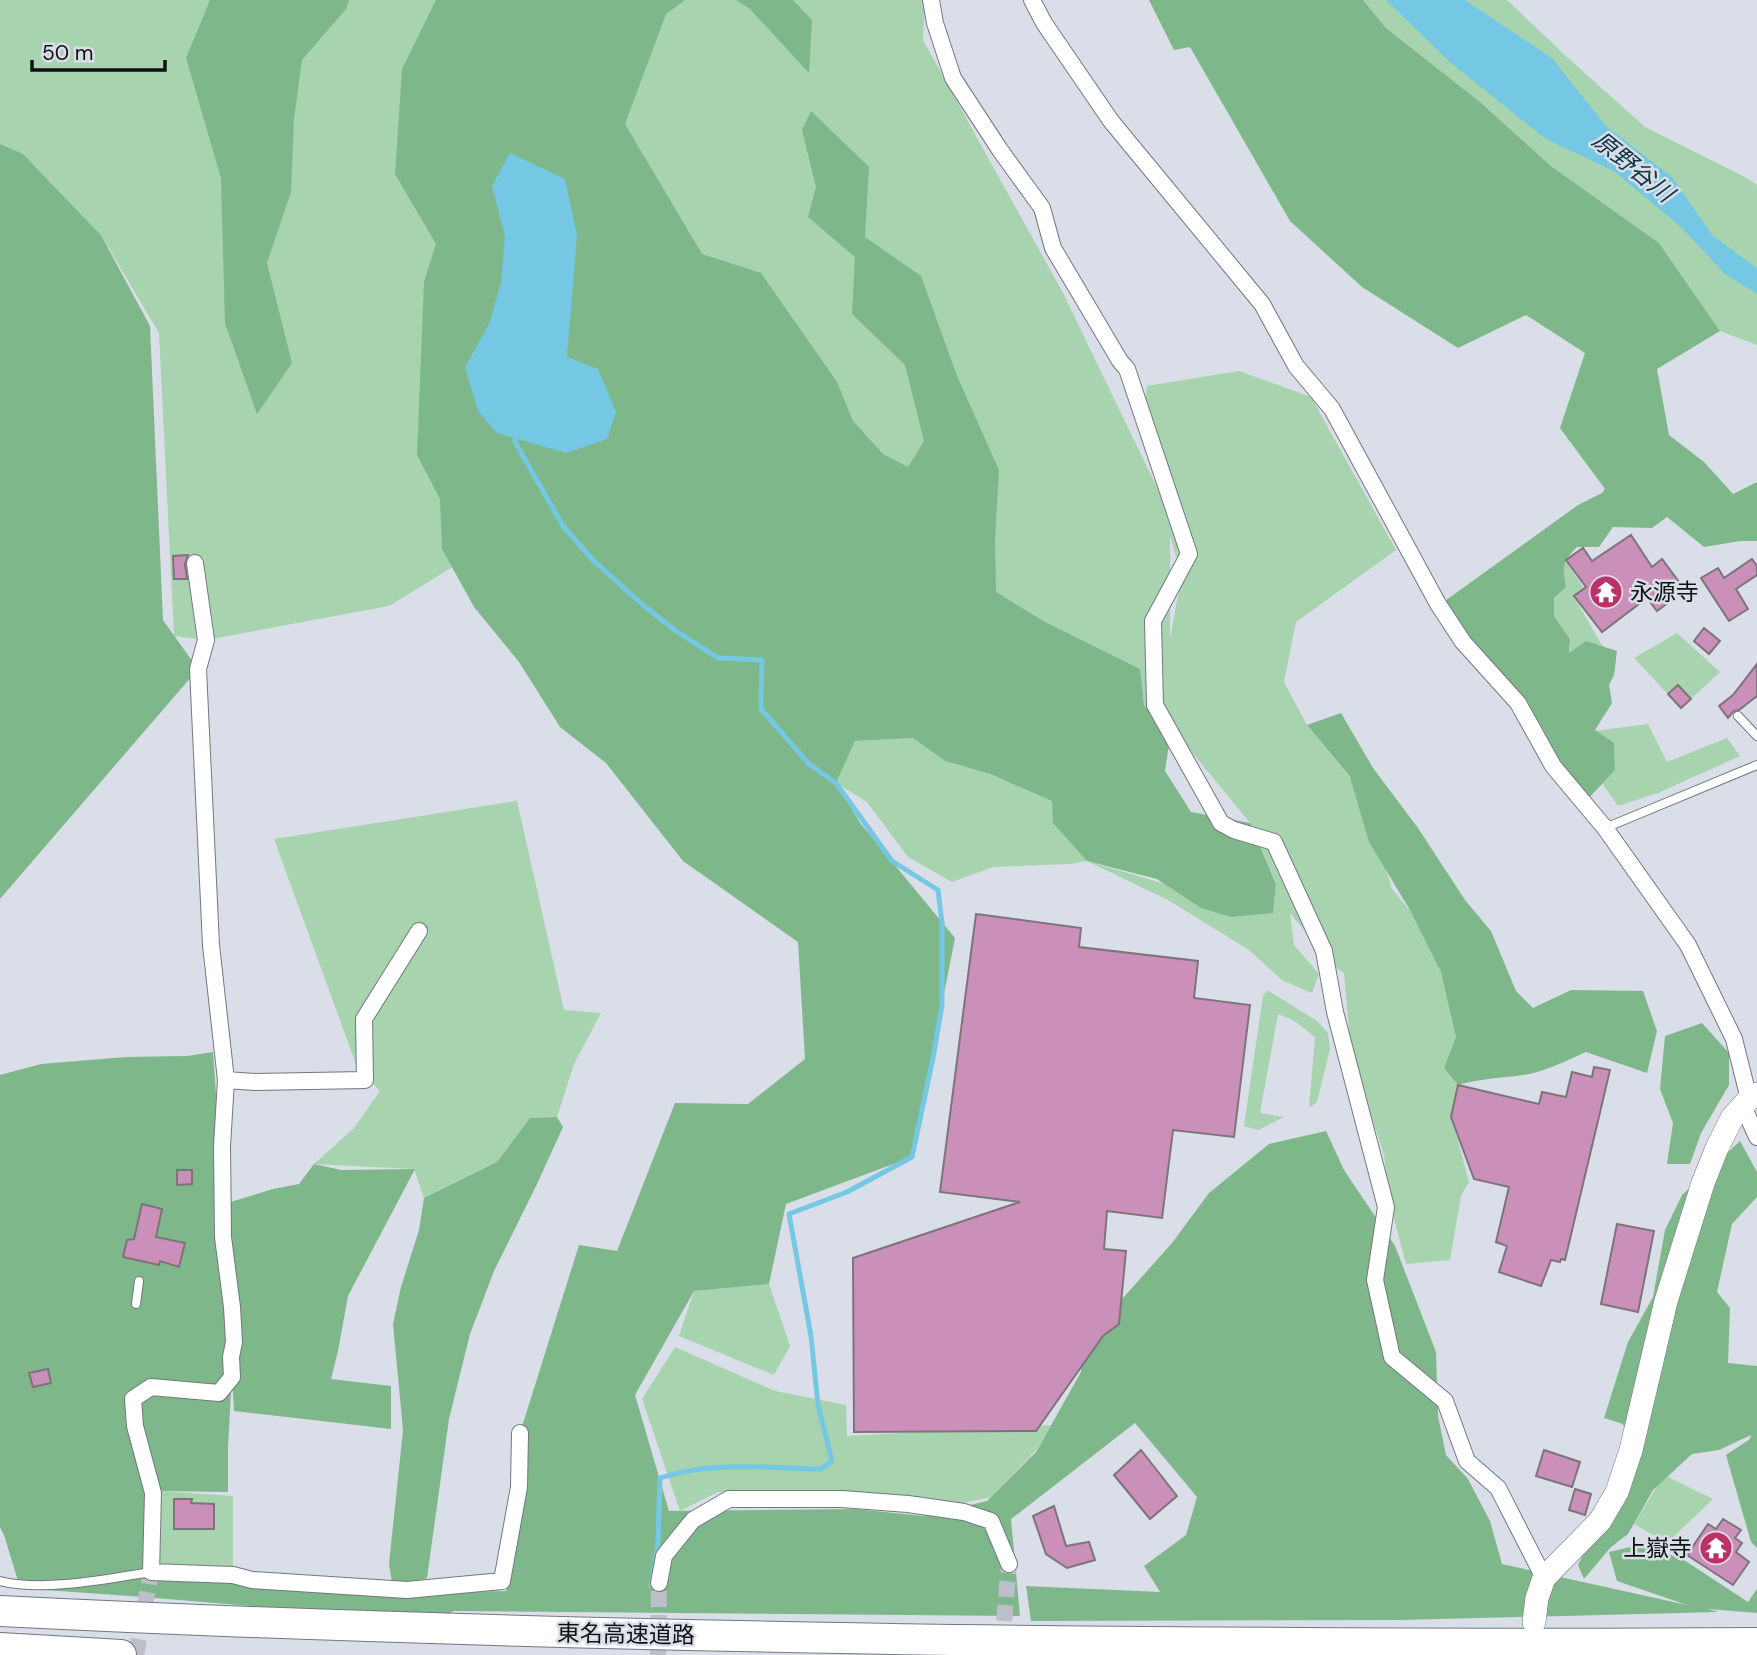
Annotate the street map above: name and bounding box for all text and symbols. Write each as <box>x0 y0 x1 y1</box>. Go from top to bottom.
scale bar <box>32 28 164 72</box>
text: 50 m <box>42 39 93 67</box>
water label: 原野谷川 <box>1586 124 1683 211</box>
temple icon: 永源寺 <box>1587 573 1625 611</box>
place label: 永源寺 <box>1630 577 1699 607</box>
temple icon: 上嶽寺 <box>1697 1529 1735 1567</box>
place label: 上嶽寺 <box>1623 1533 1692 1563</box>
street label: 東名高速道路 <box>557 1618 695 1650</box>

